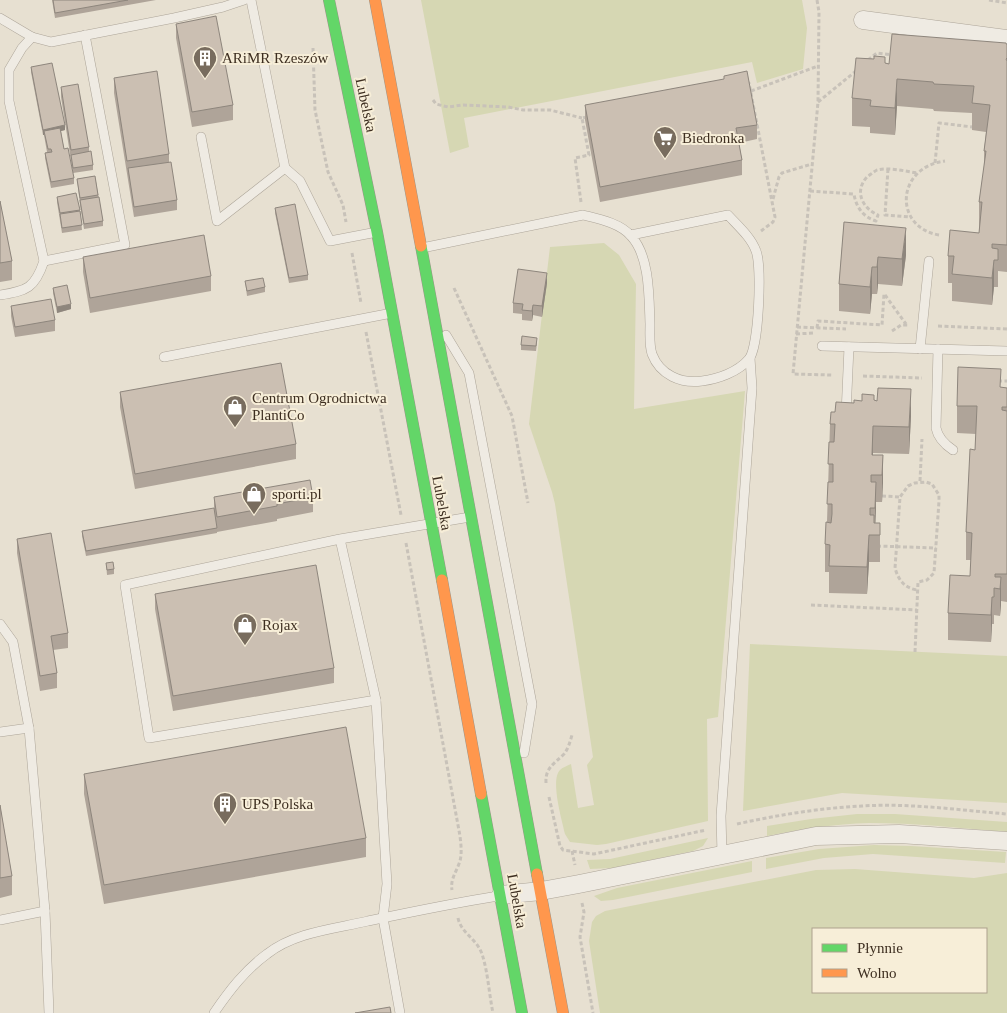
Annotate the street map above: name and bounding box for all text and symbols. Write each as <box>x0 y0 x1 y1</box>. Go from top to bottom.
building icon: ARiMR Rzeszów <box>192 45 218 79</box>
place label: ARiMR Rzeszów <box>222 50 328 66</box>
street label: Lubelska <box>352 76 380 134</box>
supermarket icon: Biedronka <box>652 125 678 159</box>
place label: Biedronka <box>682 130 745 146</box>
place label: Centrum Ogrodnictwa PlantiCo <box>252 390 387 423</box>
shop icon: Centrum Ogrodnictwa PlantiCo <box>222 394 248 428</box>
street label: Lubelska <box>429 475 455 532</box>
shop icon: sporti.pl <box>241 481 267 515</box>
place label: sporti.pl <box>272 486 322 502</box>
shop icon: Rojax <box>232 612 258 646</box>
place label: Rojax <box>262 617 298 633</box>
building icon: UPS Polska <box>212 791 238 825</box>
place label: UPS Polska <box>242 796 314 812</box>
street label: Lubelska <box>504 873 530 930</box>
legend <box>812 928 987 993</box>
text: Płynnie <box>857 940 903 956</box>
text: Wolno <box>857 965 897 981</box>

